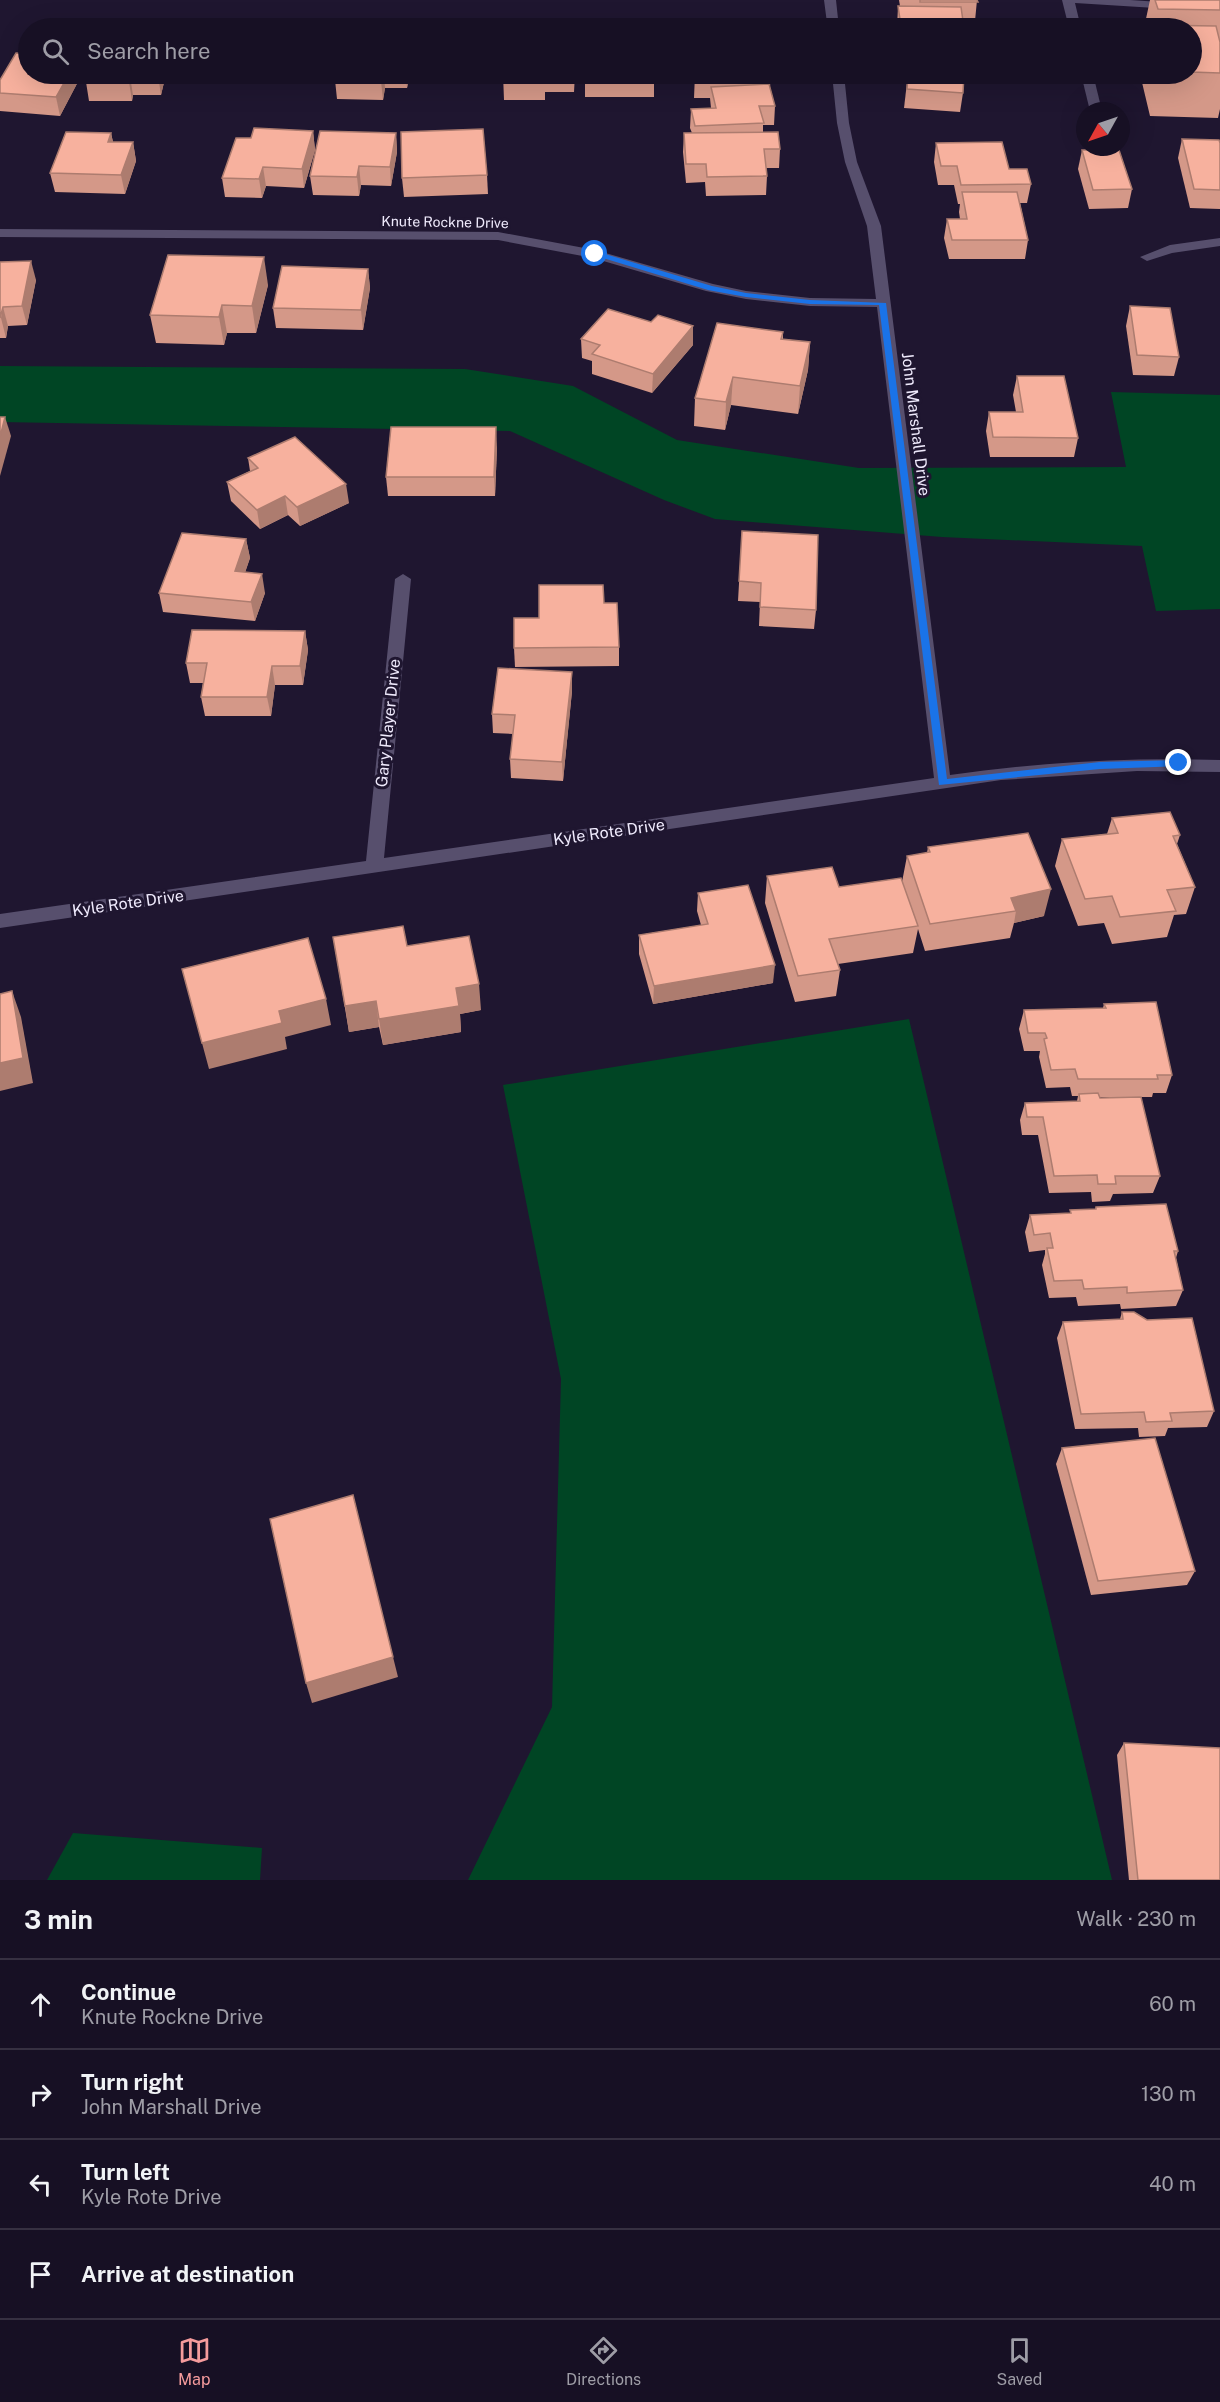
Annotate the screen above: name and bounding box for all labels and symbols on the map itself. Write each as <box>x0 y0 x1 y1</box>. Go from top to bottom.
north arrow <box>1076 102 1130 156</box>
street label: Knute Rockne Drive <box>381 213 509 231</box>
route start <box>581 240 607 266</box>
street label: John Marshall Drive <box>898 351 934 497</box>
street label: Gary Player Drive <box>372 658 404 788</box>
route end <box>1165 749 1191 775</box>
street label: Kyle Rote Drive <box>552 815 666 849</box>
street label: Kyle Rote Drive <box>71 886 185 920</box>

